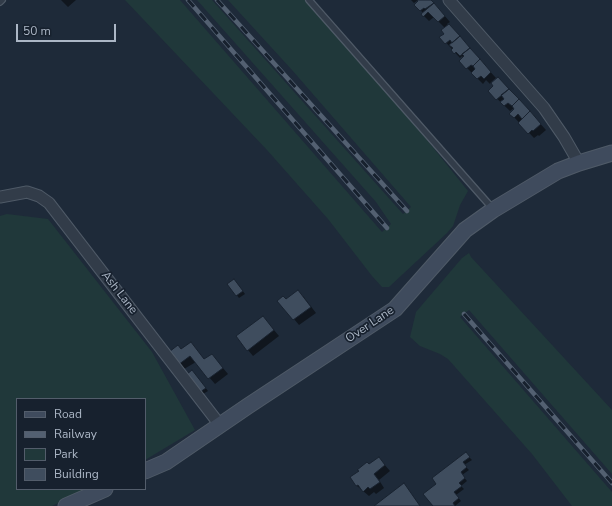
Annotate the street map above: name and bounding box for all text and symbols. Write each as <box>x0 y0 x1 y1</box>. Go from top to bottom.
scale bar <box>18 16 118 42</box>
text: 50 m <box>23 23 51 39</box>
street label: Ash Lane <box>98 269 140 317</box>
street label: Over Lane <box>343 304 397 346</box>
legend <box>16 398 146 490</box>
text: Road <box>54 406 82 422</box>
text: Railway <box>54 426 97 442</box>
text: Park <box>54 446 78 462</box>
text: Building <box>54 466 99 482</box>

